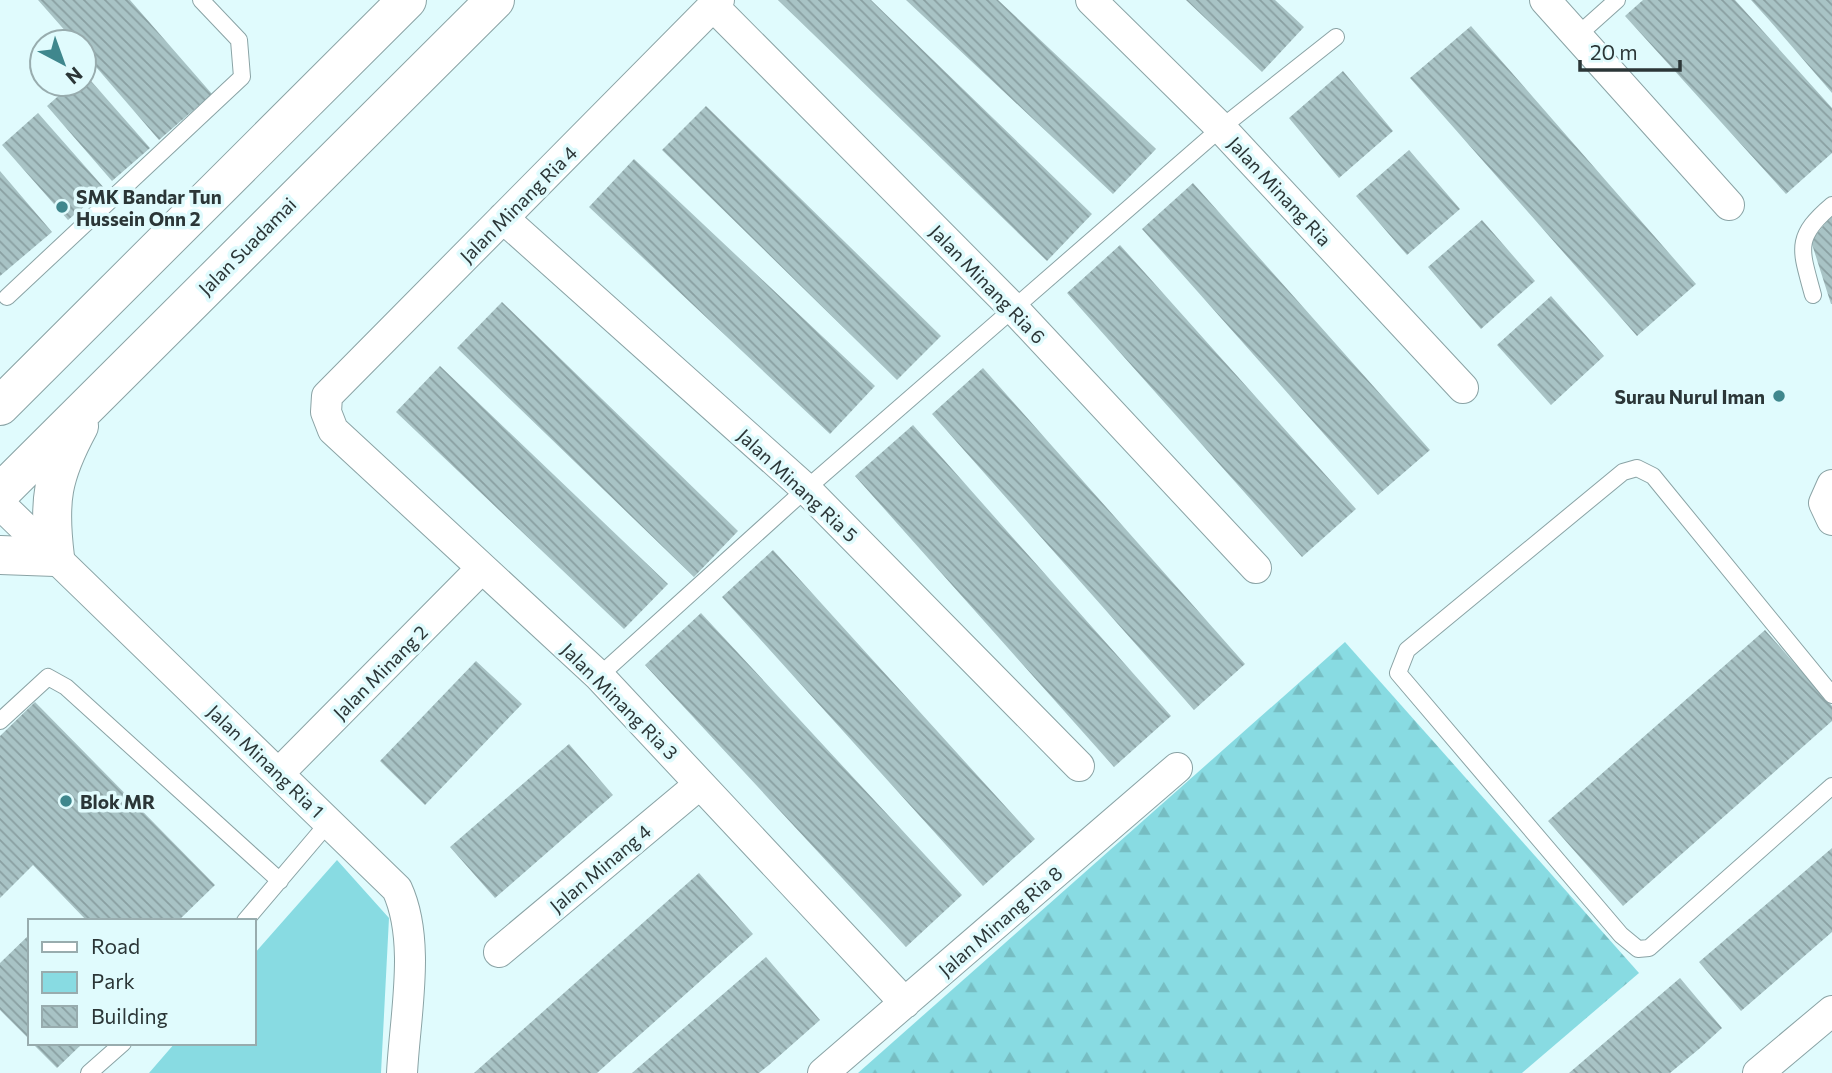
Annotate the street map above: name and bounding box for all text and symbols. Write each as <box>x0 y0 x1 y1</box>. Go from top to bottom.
north arrow <box>28 28 98 98</box>
scale bar <box>1580 28 1680 72</box>
text: 20 m <box>1590 39 1638 64</box>
text: N <box>62 63 87 90</box>
street label: Jalan Minang Ria <box>1223 132 1337 250</box>
street label: Jalan Minang Ria 4 <box>455 141 581 267</box>
place label: SMK Bandar Tun Hussein Onn 2 <box>76 185 222 230</box>
street label: Jalan Suadamai <box>193 192 301 300</box>
marker: SMK Bandar Tun Hussein Onn 2 <box>54 199 70 215</box>
street label: Jalan Minang Ria 6 <box>925 220 1051 348</box>
place label: Surau Nurul Iman <box>1614 385 1765 408</box>
marker: Surau Nurul Iman <box>1771 388 1787 404</box>
street label: Jalan Minang Ria 5 <box>733 424 863 546</box>
street label: Jalan Minang 2 <box>328 620 432 724</box>
street label: Jalan Minang Ria 3 <box>557 638 683 764</box>
street label: Jalan Minang Ria 1 <box>203 700 329 822</box>
place label: Blok MR <box>80 790 155 813</box>
marker: Blok MR <box>58 793 74 809</box>
street label: Jalan Minang 4 <box>545 819 655 917</box>
street label: Jalan Minang Ria 8 <box>934 861 1066 981</box>
legend <box>28 919 256 1045</box>
text: Road <box>91 933 140 958</box>
text: Park <box>91 968 135 993</box>
text: Building <box>91 1003 168 1028</box>

